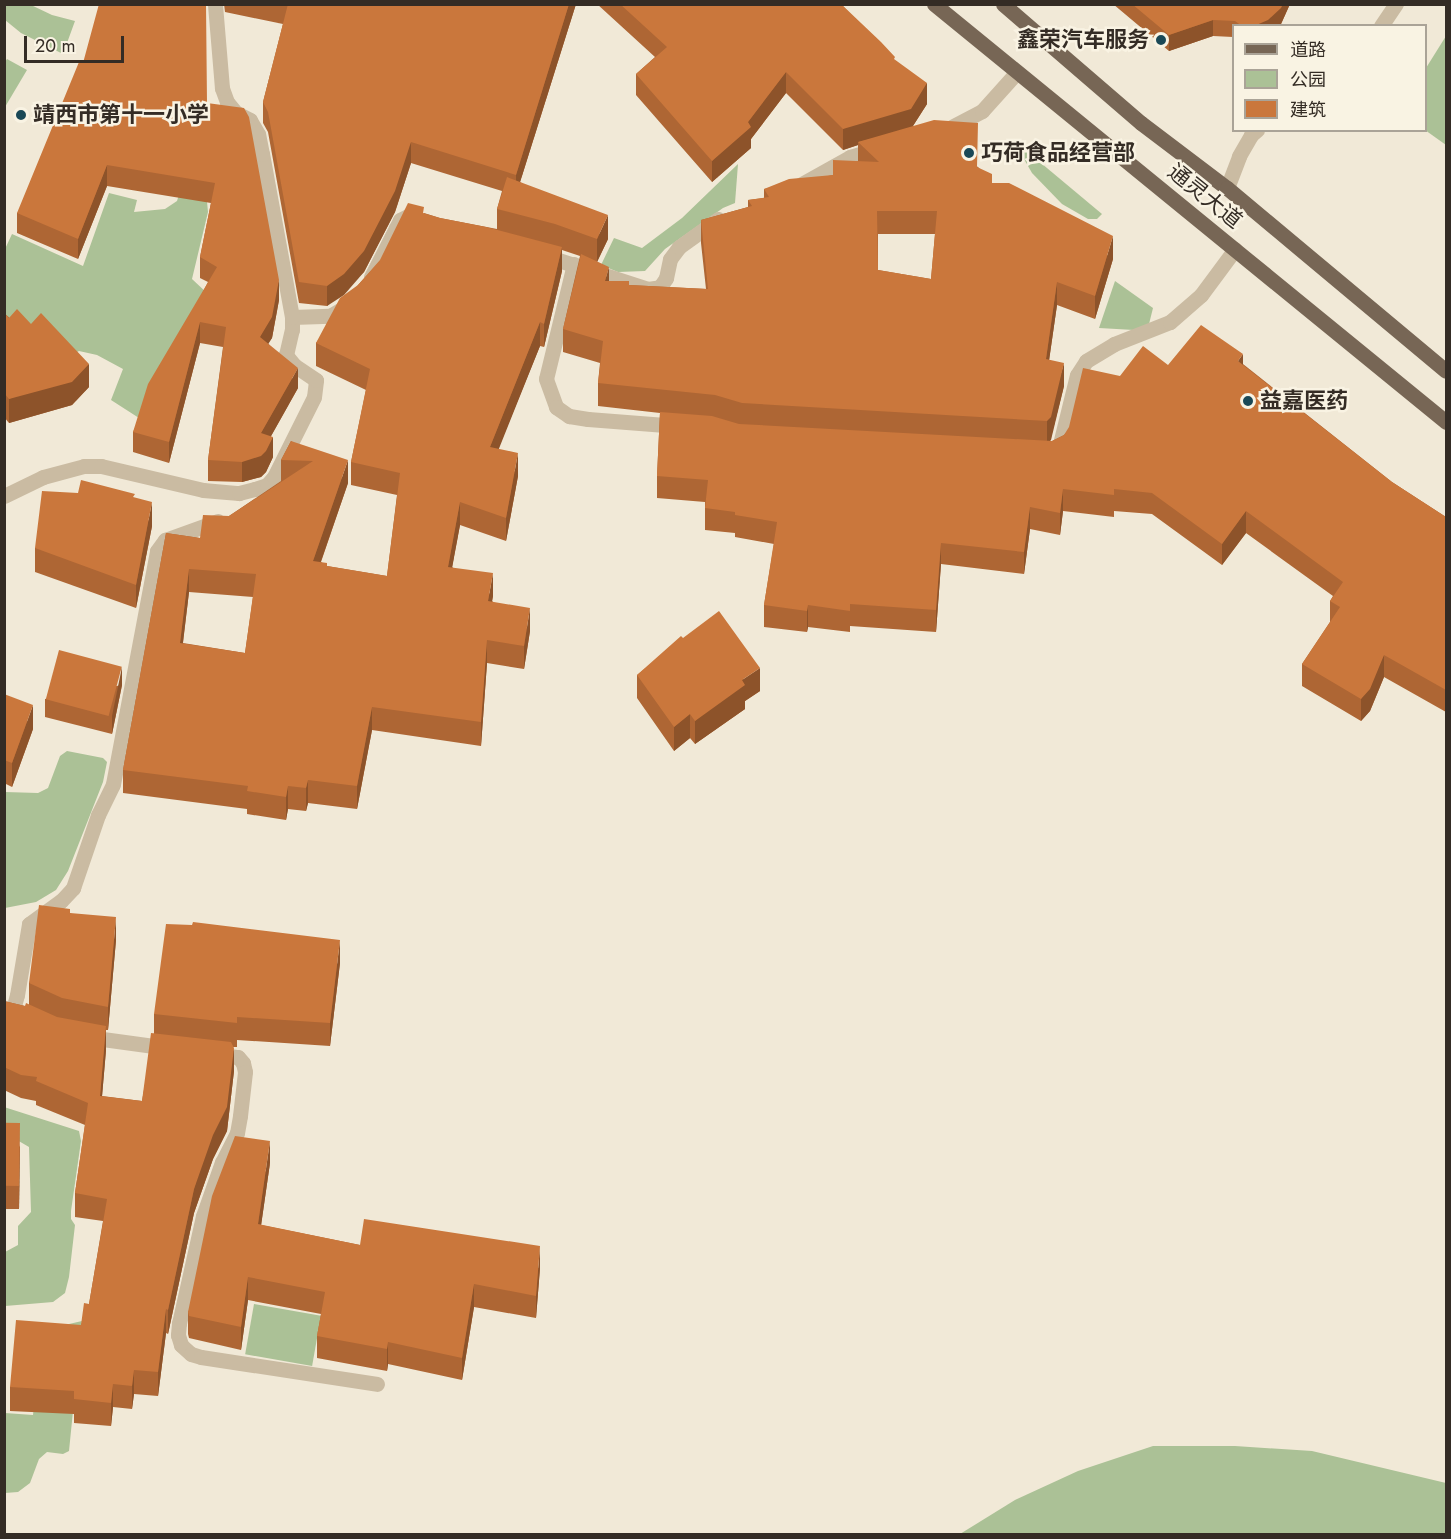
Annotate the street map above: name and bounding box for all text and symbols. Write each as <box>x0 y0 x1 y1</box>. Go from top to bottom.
scale bar <box>27 24 128 62</box>
legend <box>1232 24 1427 132</box>
place label: 鑫荣汽车服务 <box>1017 27 1149 53</box>
text: 20 m <box>35 33 75 59</box>
marker: 鑫荣汽车服务 <box>1154 33 1168 47</box>
text: 道路 <box>1290 37 1326 63</box>
text: 公园 <box>1290 67 1326 93</box>
text: 建筑 <box>1290 97 1326 123</box>
place label: 靖西市第十一小学 <box>33 102 209 128</box>
marker: 靖西市第十一小学 <box>14 108 28 122</box>
place label: 巧荷食品经营部 <box>981 140 1135 166</box>
marker: 巧荷食品经营部 <box>962 146 976 160</box>
street label: 通灵大道 <box>1162 158 1248 234</box>
place label: 益嘉医药 <box>1260 388 1348 414</box>
marker: 益嘉医药 <box>1241 394 1255 408</box>

